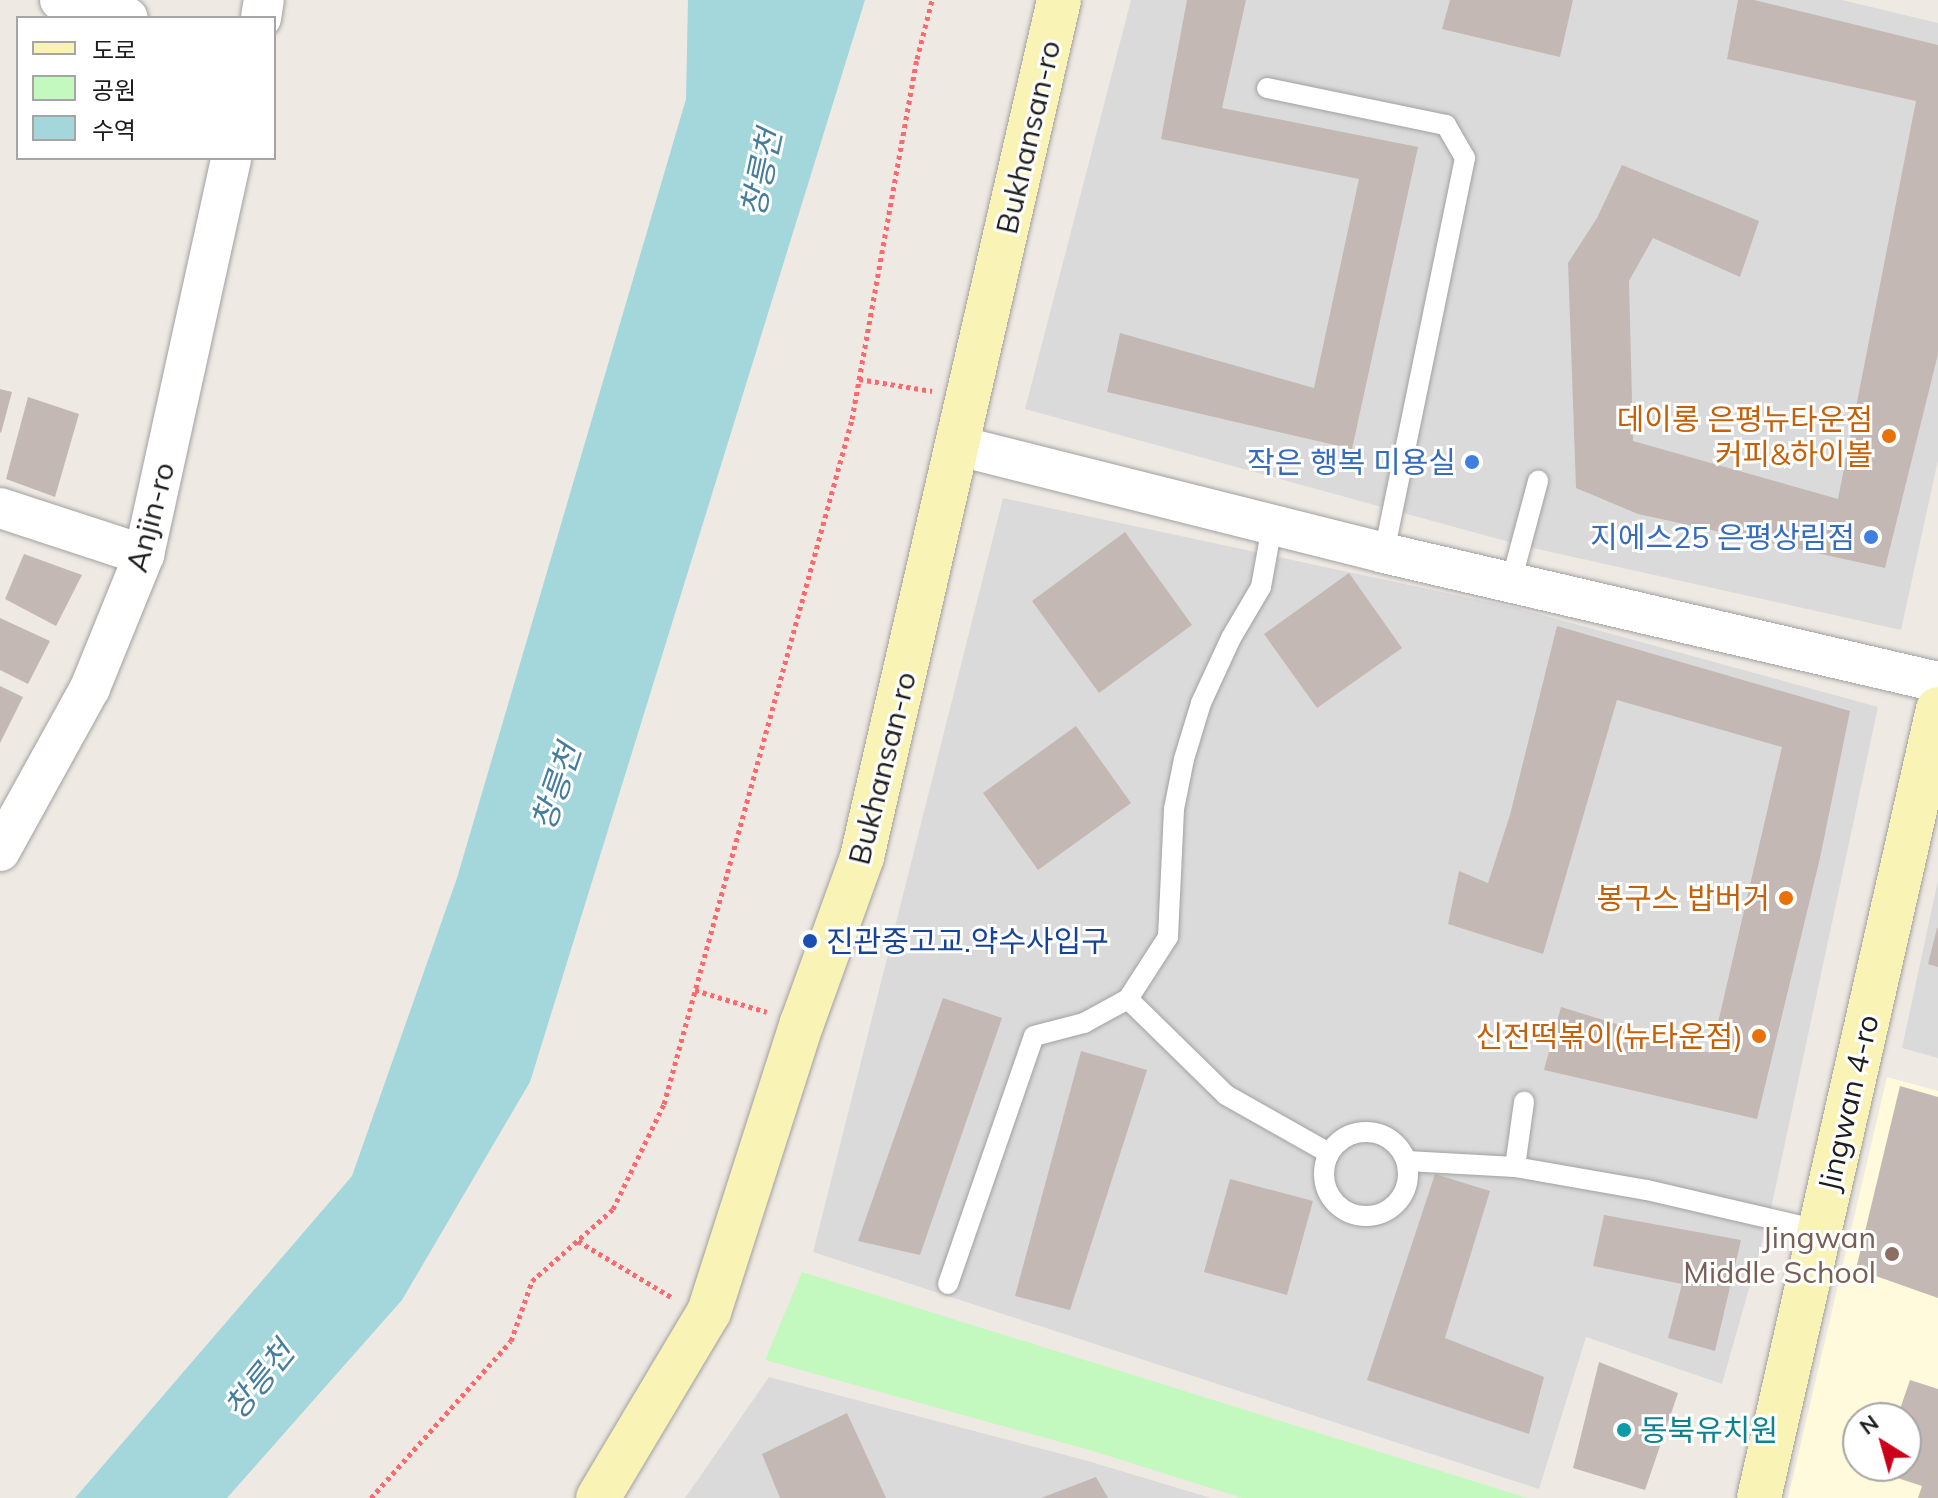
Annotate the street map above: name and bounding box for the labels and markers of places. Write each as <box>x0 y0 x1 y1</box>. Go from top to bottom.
place label: 데이롱 은평뉴타운점 커피&하이볼 <box>1617 401 1873 472</box>
marker: 데이롱 은평뉴타운점 커피&하이볼 <box>1880 427 1898 445</box>
place label: 작은 행복 미용실 <box>1247 444 1456 480</box>
marker: 작은 행복 미용실 <box>1463 453 1481 471</box>
place label: 지에스25 은평상림점 <box>1590 519 1855 555</box>
marker: 지에스25 은평상림점 <box>1862 528 1880 546</box>
place label: 봉구스 밥버거 <box>1597 880 1770 916</box>
marker: 봉구스 밥버거 <box>1777 889 1795 907</box>
place label: 진관중고교.약수사입구 <box>826 923 1109 959</box>
marker: 진관중고교.약수사입구 <box>801 932 819 950</box>
place label: 신전떡볶이(뉴타운점) <box>1476 1018 1743 1054</box>
marker: 신전떡볶이(뉴타운점) <box>1750 1027 1768 1045</box>
place label: Jingwan Middle School <box>1683 1219 1876 1290</box>
marker: Jingwan Middle School <box>1883 1245 1901 1263</box>
place label: 동북유치원 <box>1640 1412 1778 1448</box>
marker: 동북유치원 <box>1615 1421 1633 1439</box>

